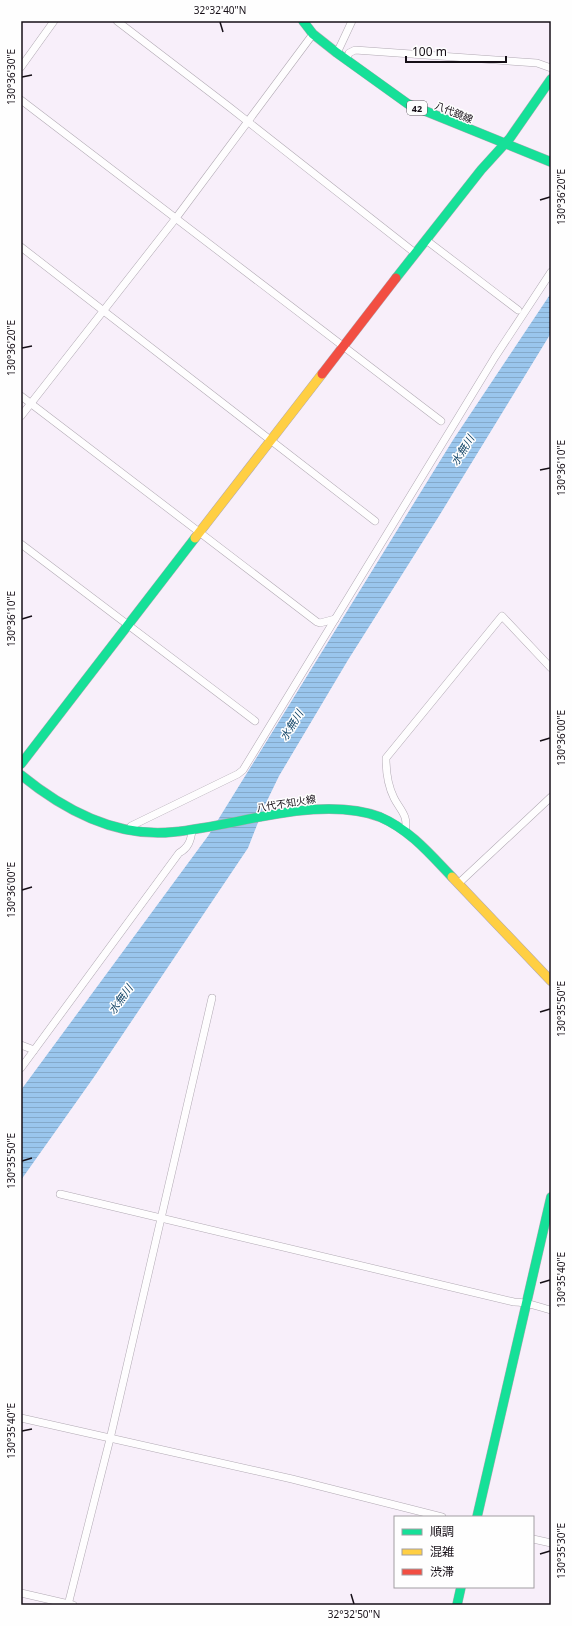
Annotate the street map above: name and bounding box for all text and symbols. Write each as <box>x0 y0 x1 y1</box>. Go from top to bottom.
text: 32°32'40"N <box>194 3 246 17</box>
scale bar <box>406 38 506 64</box>
text: 100 m <box>412 43 447 60</box>
text: 130°36'30"E <box>4 49 18 105</box>
street label: 八代鏡線 <box>433 98 475 126</box>
road number: 42 <box>407 101 427 115</box>
text: 130°36'20"E <box>554 169 568 225</box>
text: 130°36'20"E <box>4 320 18 376</box>
water label: 水無川 <box>447 431 478 468</box>
text: 130°36'10"E <box>554 440 568 496</box>
text: 130°36'10"E <box>4 591 18 647</box>
water label: 水無川 <box>276 706 307 743</box>
text: 130°36'00"E <box>554 710 568 766</box>
street label: 八代不知火線 <box>255 791 317 815</box>
text: 130°36'00"E <box>4 862 18 918</box>
water label: 水無川 <box>104 980 136 1017</box>
text: 130°35'50"E <box>554 981 568 1037</box>
text: 130°35'50"E <box>4 1133 18 1189</box>
text: 130°35'40"E <box>554 1252 568 1308</box>
text: 130°35'40"E <box>4 1403 18 1459</box>
legend <box>394 1516 534 1588</box>
text: 順調 <box>430 1523 454 1540</box>
text: 130°35'30"E <box>554 1523 568 1579</box>
text: 混雑 <box>430 1543 454 1560</box>
text: 渋滞 <box>430 1563 454 1580</box>
text: 32°32'50"N <box>328 1607 380 1621</box>

